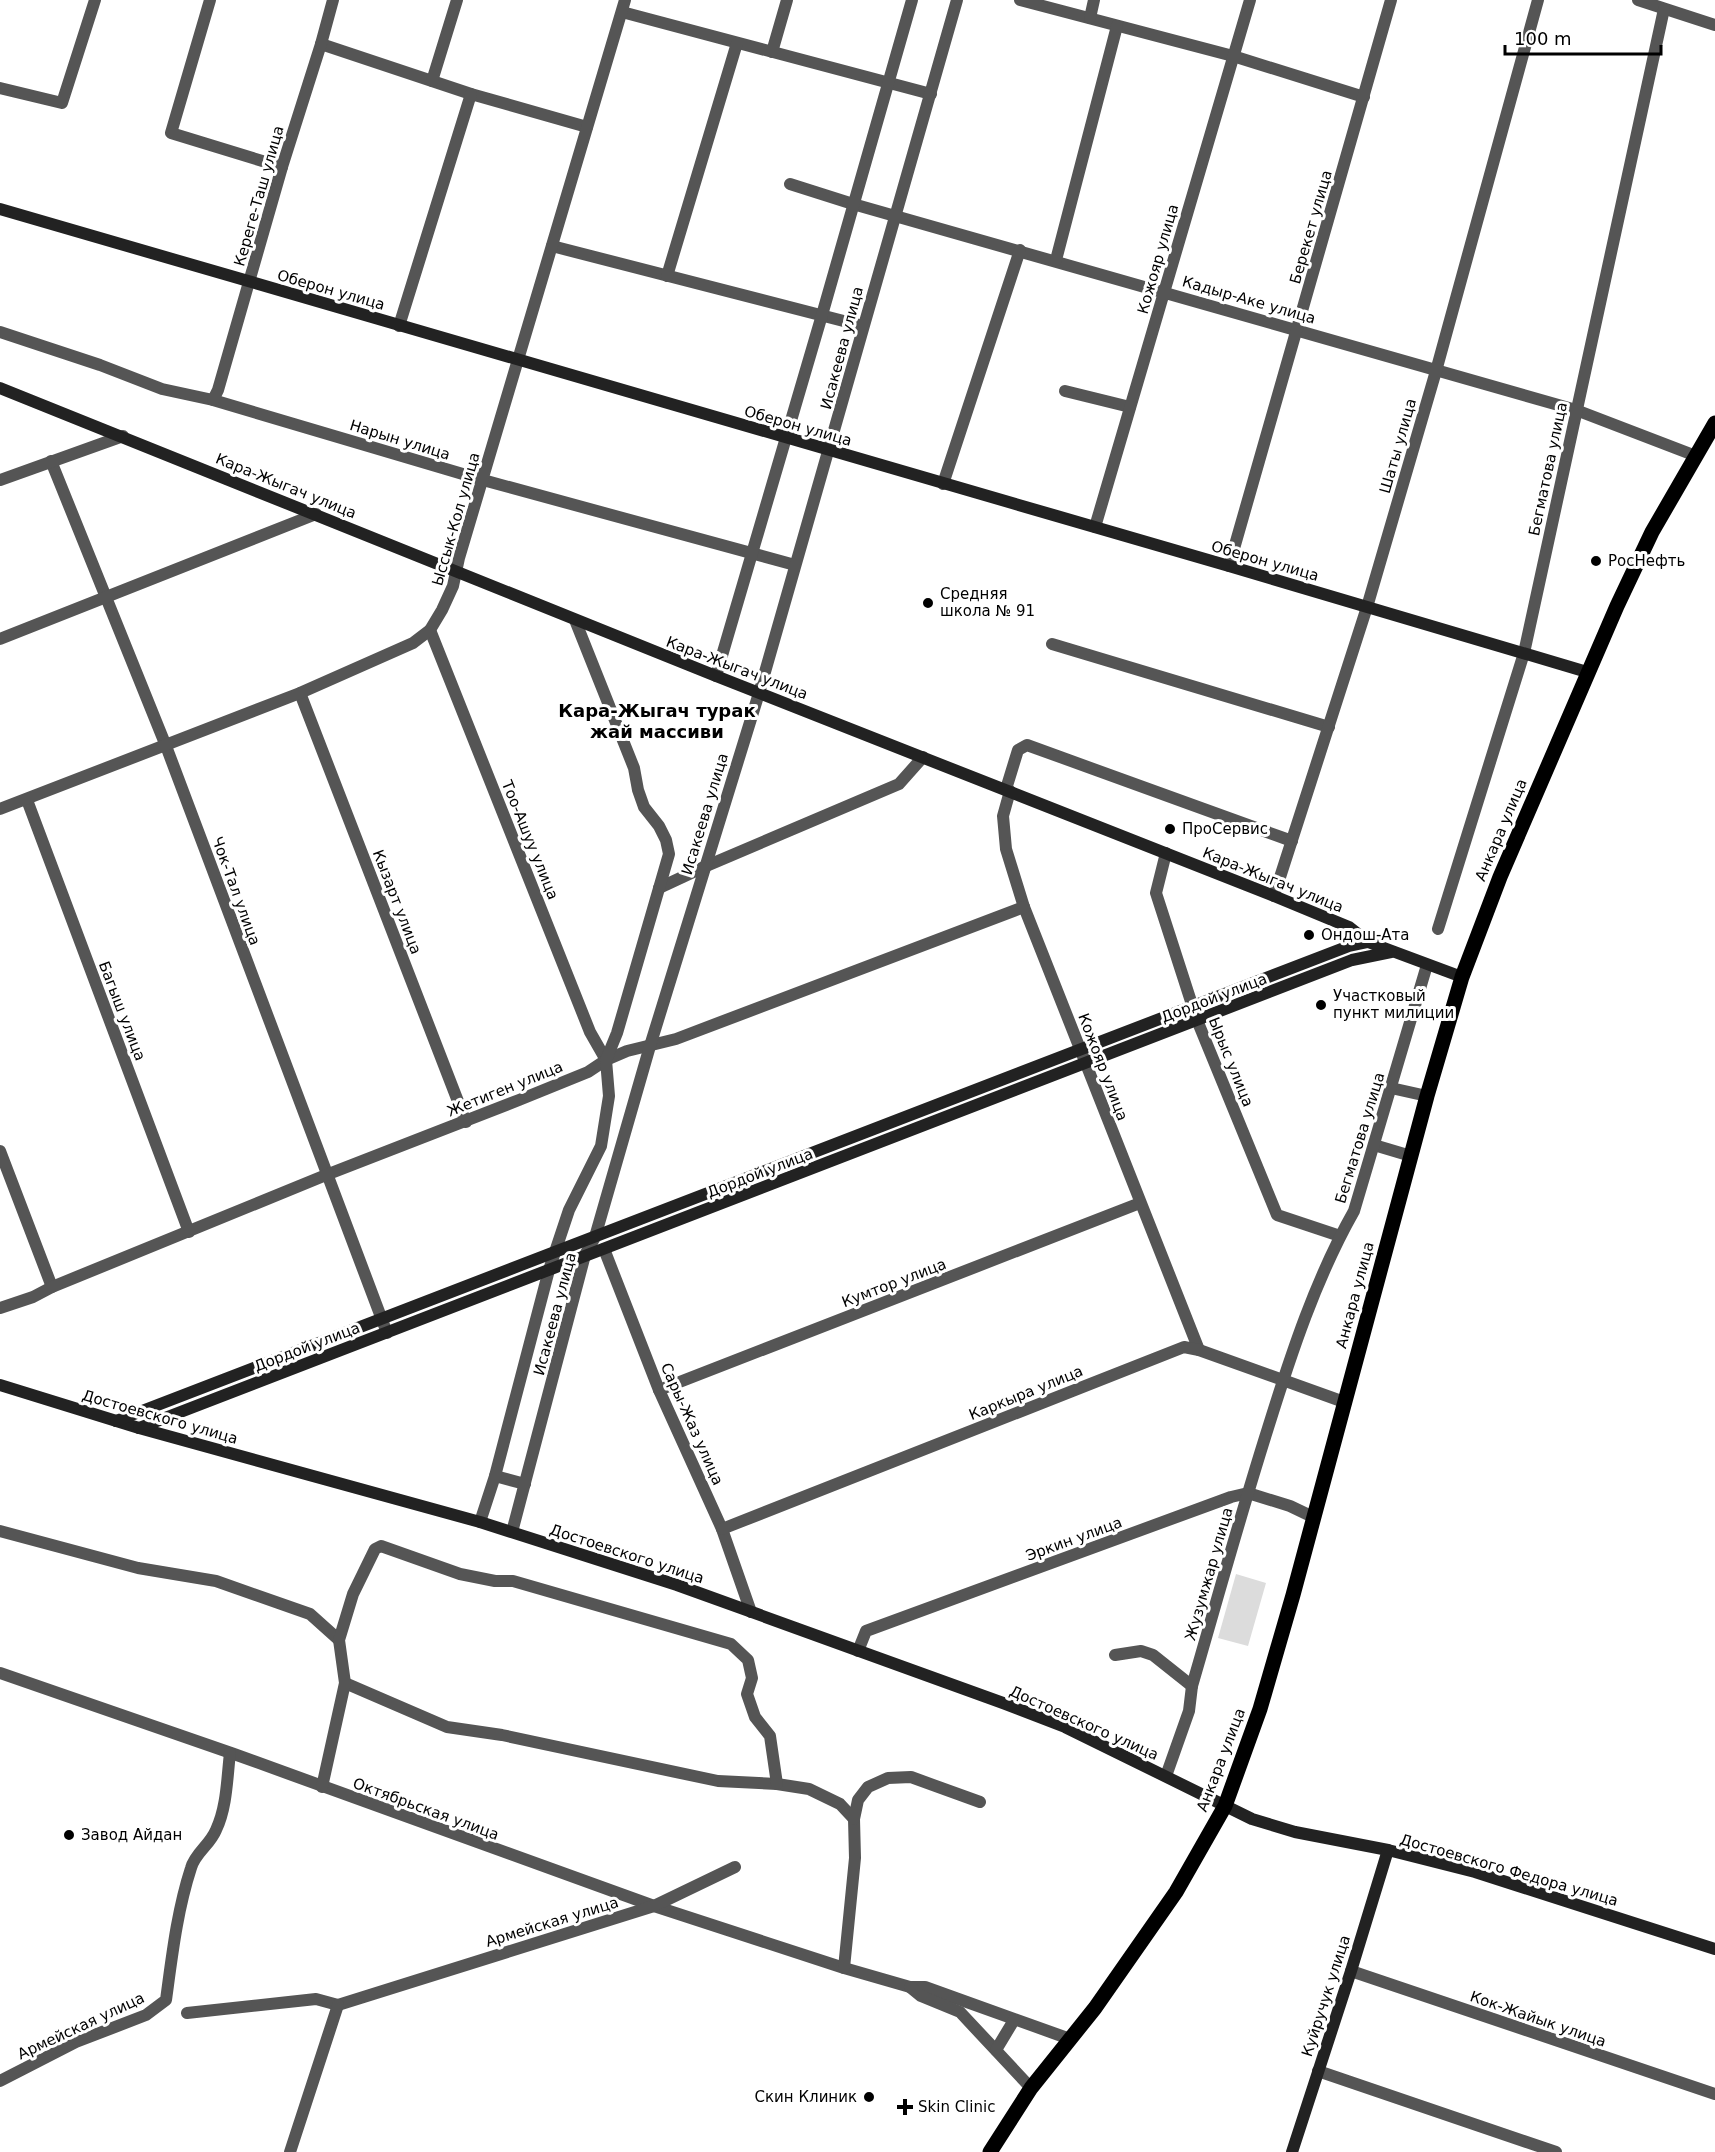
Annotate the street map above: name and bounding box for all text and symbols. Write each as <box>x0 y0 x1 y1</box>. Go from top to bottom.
scale bar <box>1505 18 1661 56</box>
text: 100 m <box>1514 28 1572 49</box>
street label: Кереге-Таш улица <box>230 124 288 268</box>
street label: Берекет улица <box>1286 168 1336 286</box>
street label: Кожояр улица <box>1134 202 1182 316</box>
street label: Оберон улица <box>275 266 387 314</box>
street label: Кадыр-Аке улица <box>1180 272 1318 328</box>
street label: Исакеева улица <box>817 285 867 411</box>
street label: Шаты улица <box>1376 396 1420 496</box>
street label: Бегматова улица <box>1525 400 1571 538</box>
street label: Оберон улица <box>742 402 854 450</box>
street label: Нарын улица <box>348 416 452 464</box>
street label: Кара-Жыгач улица <box>213 450 359 522</box>
street label: Ыссык-Кол улица <box>428 450 484 588</box>
street label: Оберон улица <box>1209 537 1321 585</box>
place label: РосНефть <box>1608 552 1685 570</box>
marker: РосНефть <box>1589 554 1603 568</box>
place label: Средняя школа № 91 <box>940 585 1035 620</box>
marker: Средняя школа № 91 <box>921 596 935 610</box>
street label: Кара-Жыгач улица <box>664 633 810 703</box>
district label: Кара-Жыгач турак жай массиви <box>558 700 756 742</box>
street label: Исакеева улица <box>678 751 732 877</box>
street label: Анкара улица <box>1471 776 1531 884</box>
street label: Тоо-Ашуу улица <box>497 777 562 902</box>
place label: ПроСервис <box>1182 820 1268 838</box>
marker: ПроСервис <box>1163 822 1177 836</box>
street label: Чок-Тал улица <box>208 834 264 948</box>
street label: Кара-Жыгач улица <box>1200 844 1346 916</box>
street label: Кызарт улица <box>369 847 425 957</box>
place label: Ондош-Ата <box>1321 926 1410 944</box>
marker: Ондош-Ата <box>1302 928 1316 942</box>
street label: Багыш улица <box>95 959 149 1063</box>
street label: Дордой улица <box>1158 970 1270 1026</box>
place label: Участковый пункт милиции <box>1333 987 1454 1022</box>
marker: Участковый пункт милиции <box>1314 998 1328 1012</box>
street label: Кожояр улица <box>1074 1011 1132 1123</box>
street label: Ырыс улица <box>1205 1014 1257 1110</box>
street label: Жетиген улица <box>445 1058 565 1120</box>
street label: Бегматова улица <box>1331 1070 1389 1206</box>
street label: Дордой улица <box>704 1145 816 1201</box>
street label: Анкара улица <box>1332 1240 1378 1350</box>
street label: Исакеева улица <box>530 1251 580 1377</box>
street label: Кумтор улица <box>839 1255 949 1311</box>
street label: Дордой улица <box>251 1319 363 1375</box>
street label: Сары-Жаз улица <box>657 1360 727 1488</box>
street label: Каркыра улица <box>966 1362 1086 1424</box>
street label: Достоевского улица <box>80 1386 240 1448</box>
street label: Жузумжар улица <box>1181 1505 1237 1643</box>
street label: Эркин улица <box>1023 1513 1125 1565</box>
street label: Достоевского улица <box>548 1521 706 1587</box>
street label: Достоевского улица <box>1007 1682 1161 1764</box>
street label: Анкара улица <box>1193 1706 1249 1814</box>
street label: Октябрьская улица <box>350 1774 502 1844</box>
place label: Завод Айдан <box>81 1826 182 1844</box>
marker: Завод Айдан <box>62 1828 76 1842</box>
street label: Достоевского Федора улица <box>1398 1830 1620 1910</box>
street label: Армейская улица <box>483 1893 621 1951</box>
street label: Куйручук улица <box>1298 1933 1354 2059</box>
street label: Кок-Жайык улица <box>1468 1987 1608 2051</box>
street label: Армейская улица <box>15 1989 147 2063</box>
place label: Скин Клиник <box>755 2088 857 2106</box>
marker: Скин Клиник <box>862 2090 876 2104</box>
marker: Skin Clinic <box>896 2098 914 2116</box>
place label: Skin Clinic <box>918 2098 995 2116</box>

